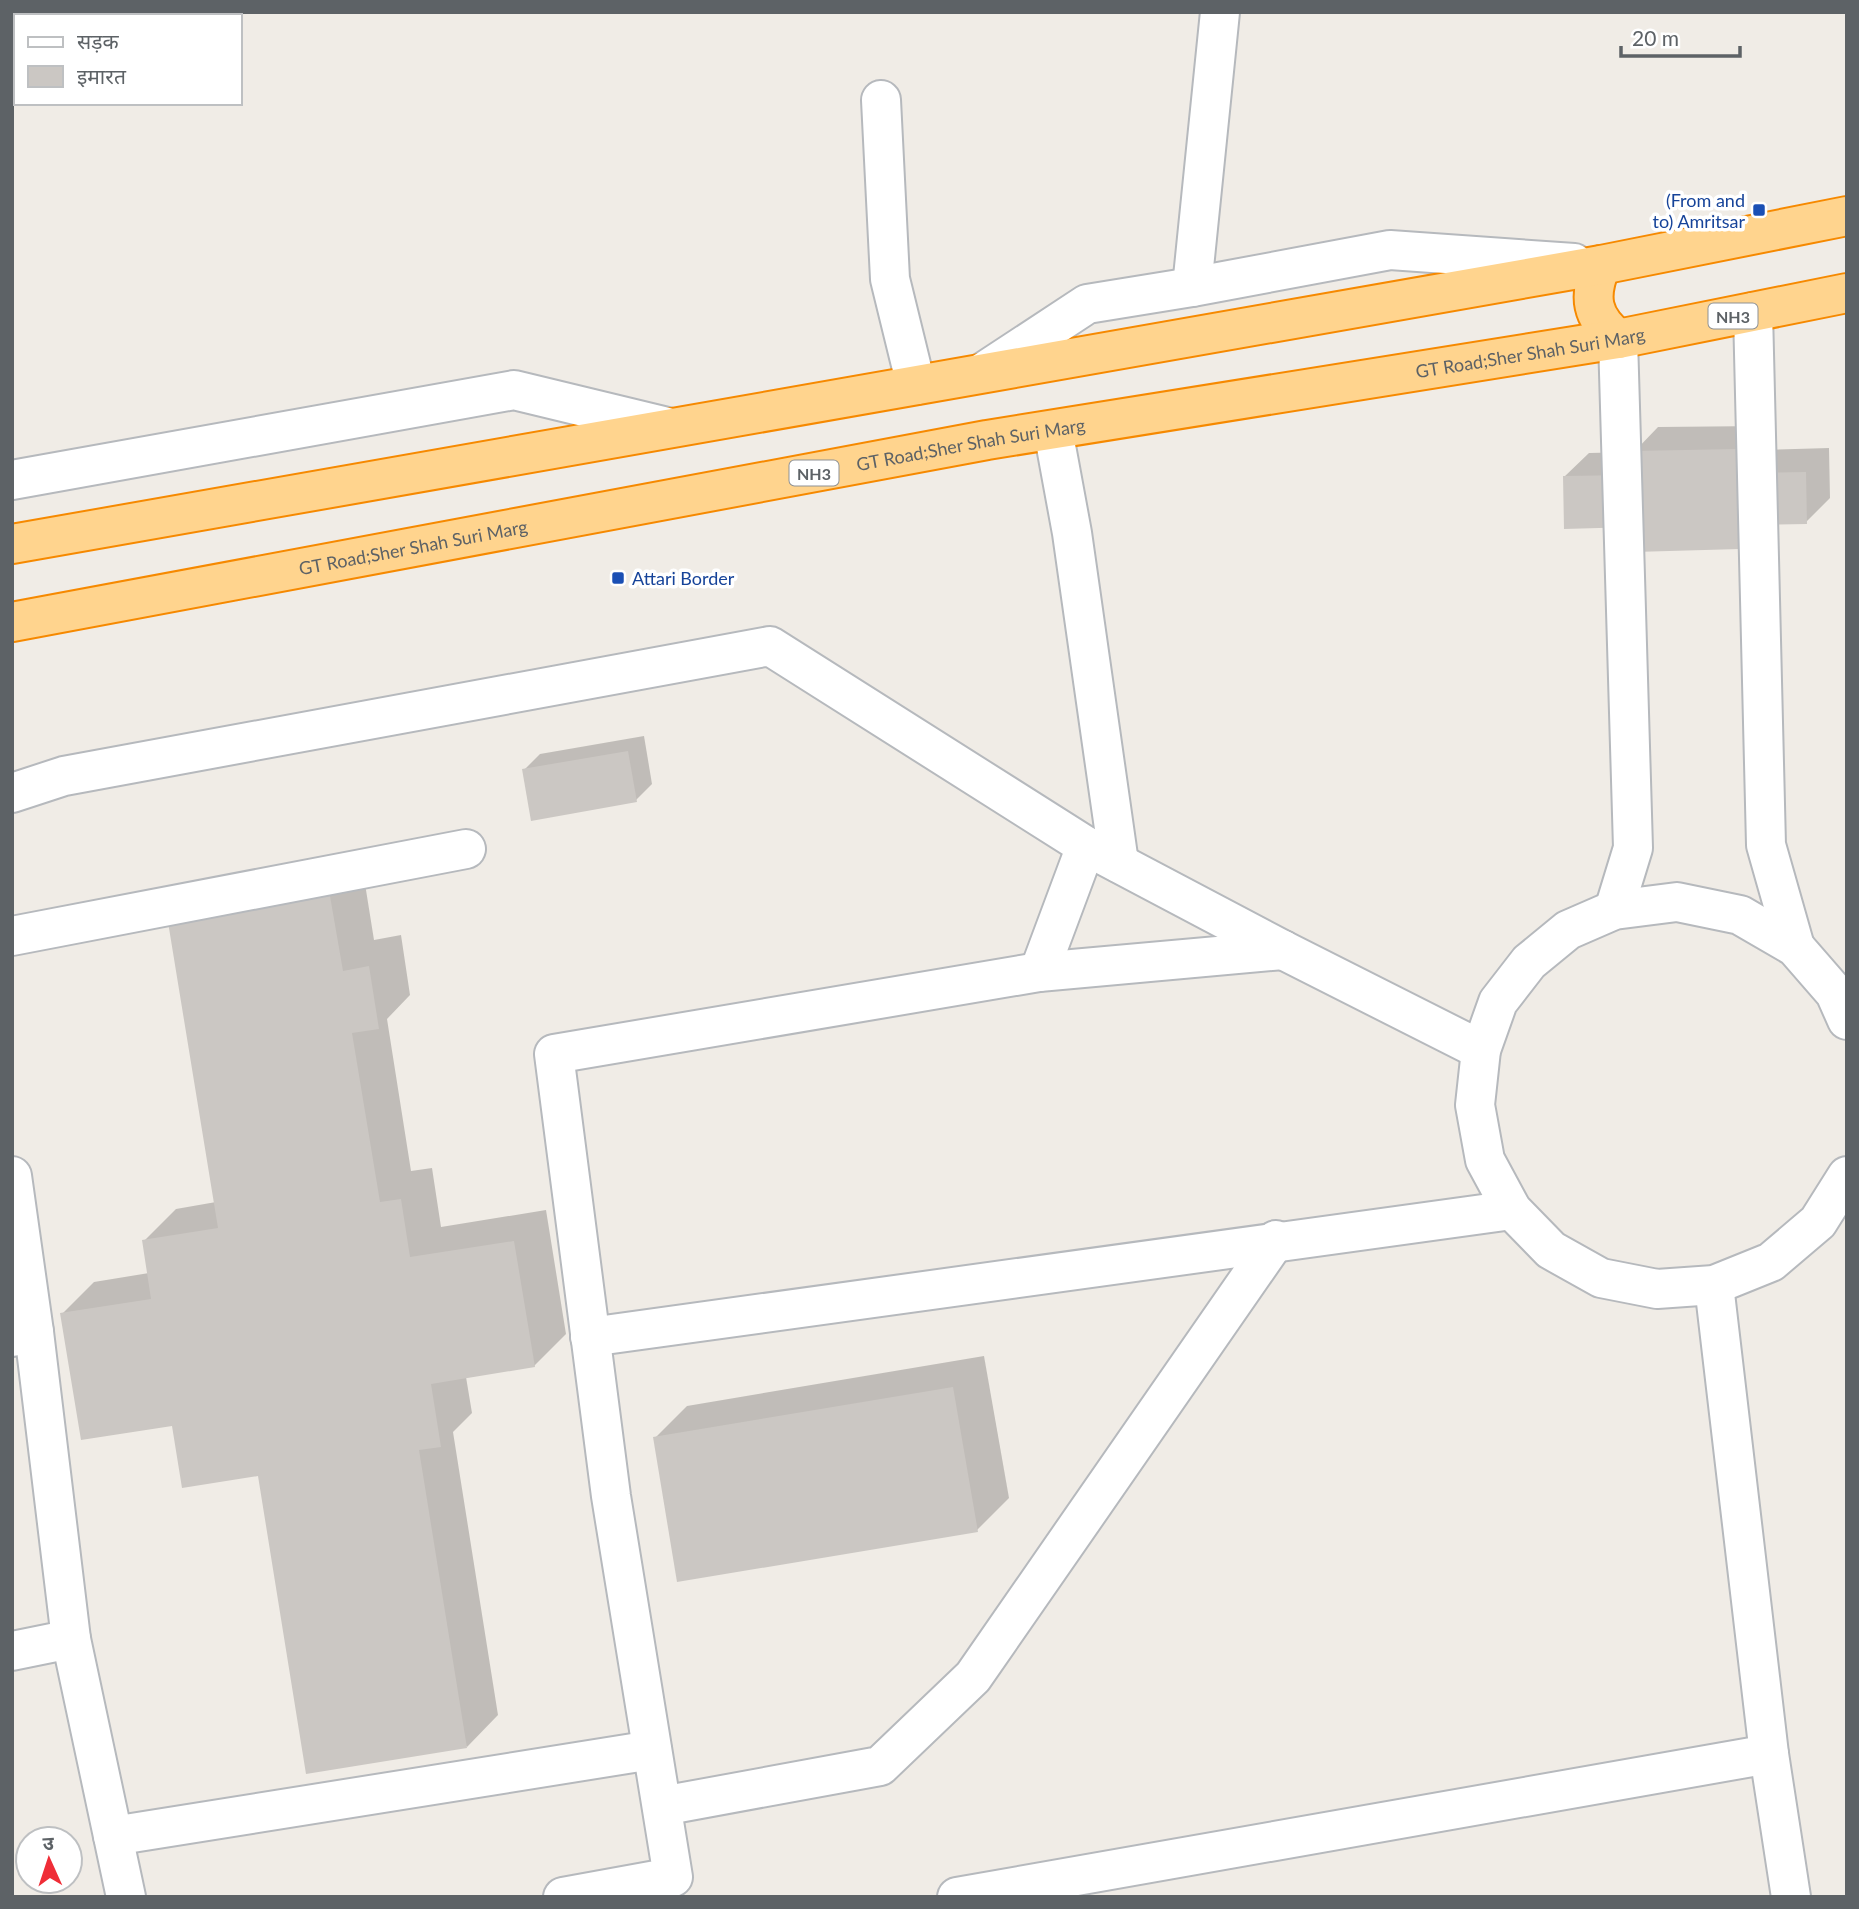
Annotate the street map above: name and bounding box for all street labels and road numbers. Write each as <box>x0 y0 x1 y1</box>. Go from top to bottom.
road number: NH3 <box>1708 304 1758 328</box>
street label: GT Road;Sher Shah Suri Marg <box>1414 323 1647 382</box>
street label: GT Road;Sher Shah Suri Marg <box>854 413 1087 475</box>
road number: NH3 <box>790 460 838 486</box>
street label: GT Road;Sher Shah Suri Marg <box>297 515 529 579</box>

